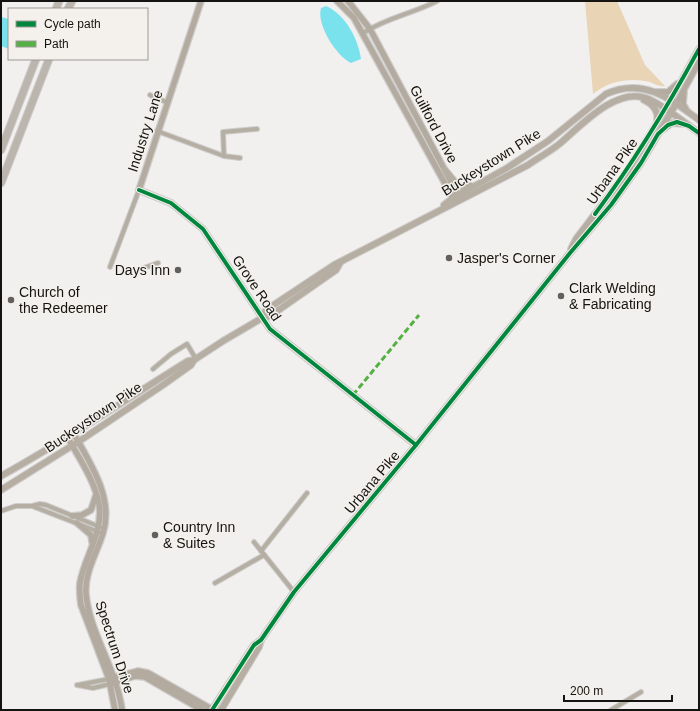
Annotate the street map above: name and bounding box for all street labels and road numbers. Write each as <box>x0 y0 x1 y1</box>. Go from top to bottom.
street label: Guilford Drive <box>407 82 461 166</box>
street label: Industry Lane <box>124 88 166 174</box>
street label: Buckeystown Pike <box>439 125 544 199</box>
street label: Urbana Pike <box>583 135 641 207</box>
street label: Grove Road <box>229 252 285 324</box>
street label: Buckeystown Pike <box>41 378 145 455</box>
street label: Urbana Pike <box>341 447 403 517</box>
street label: Spectrum Drive <box>92 599 138 696</box>

